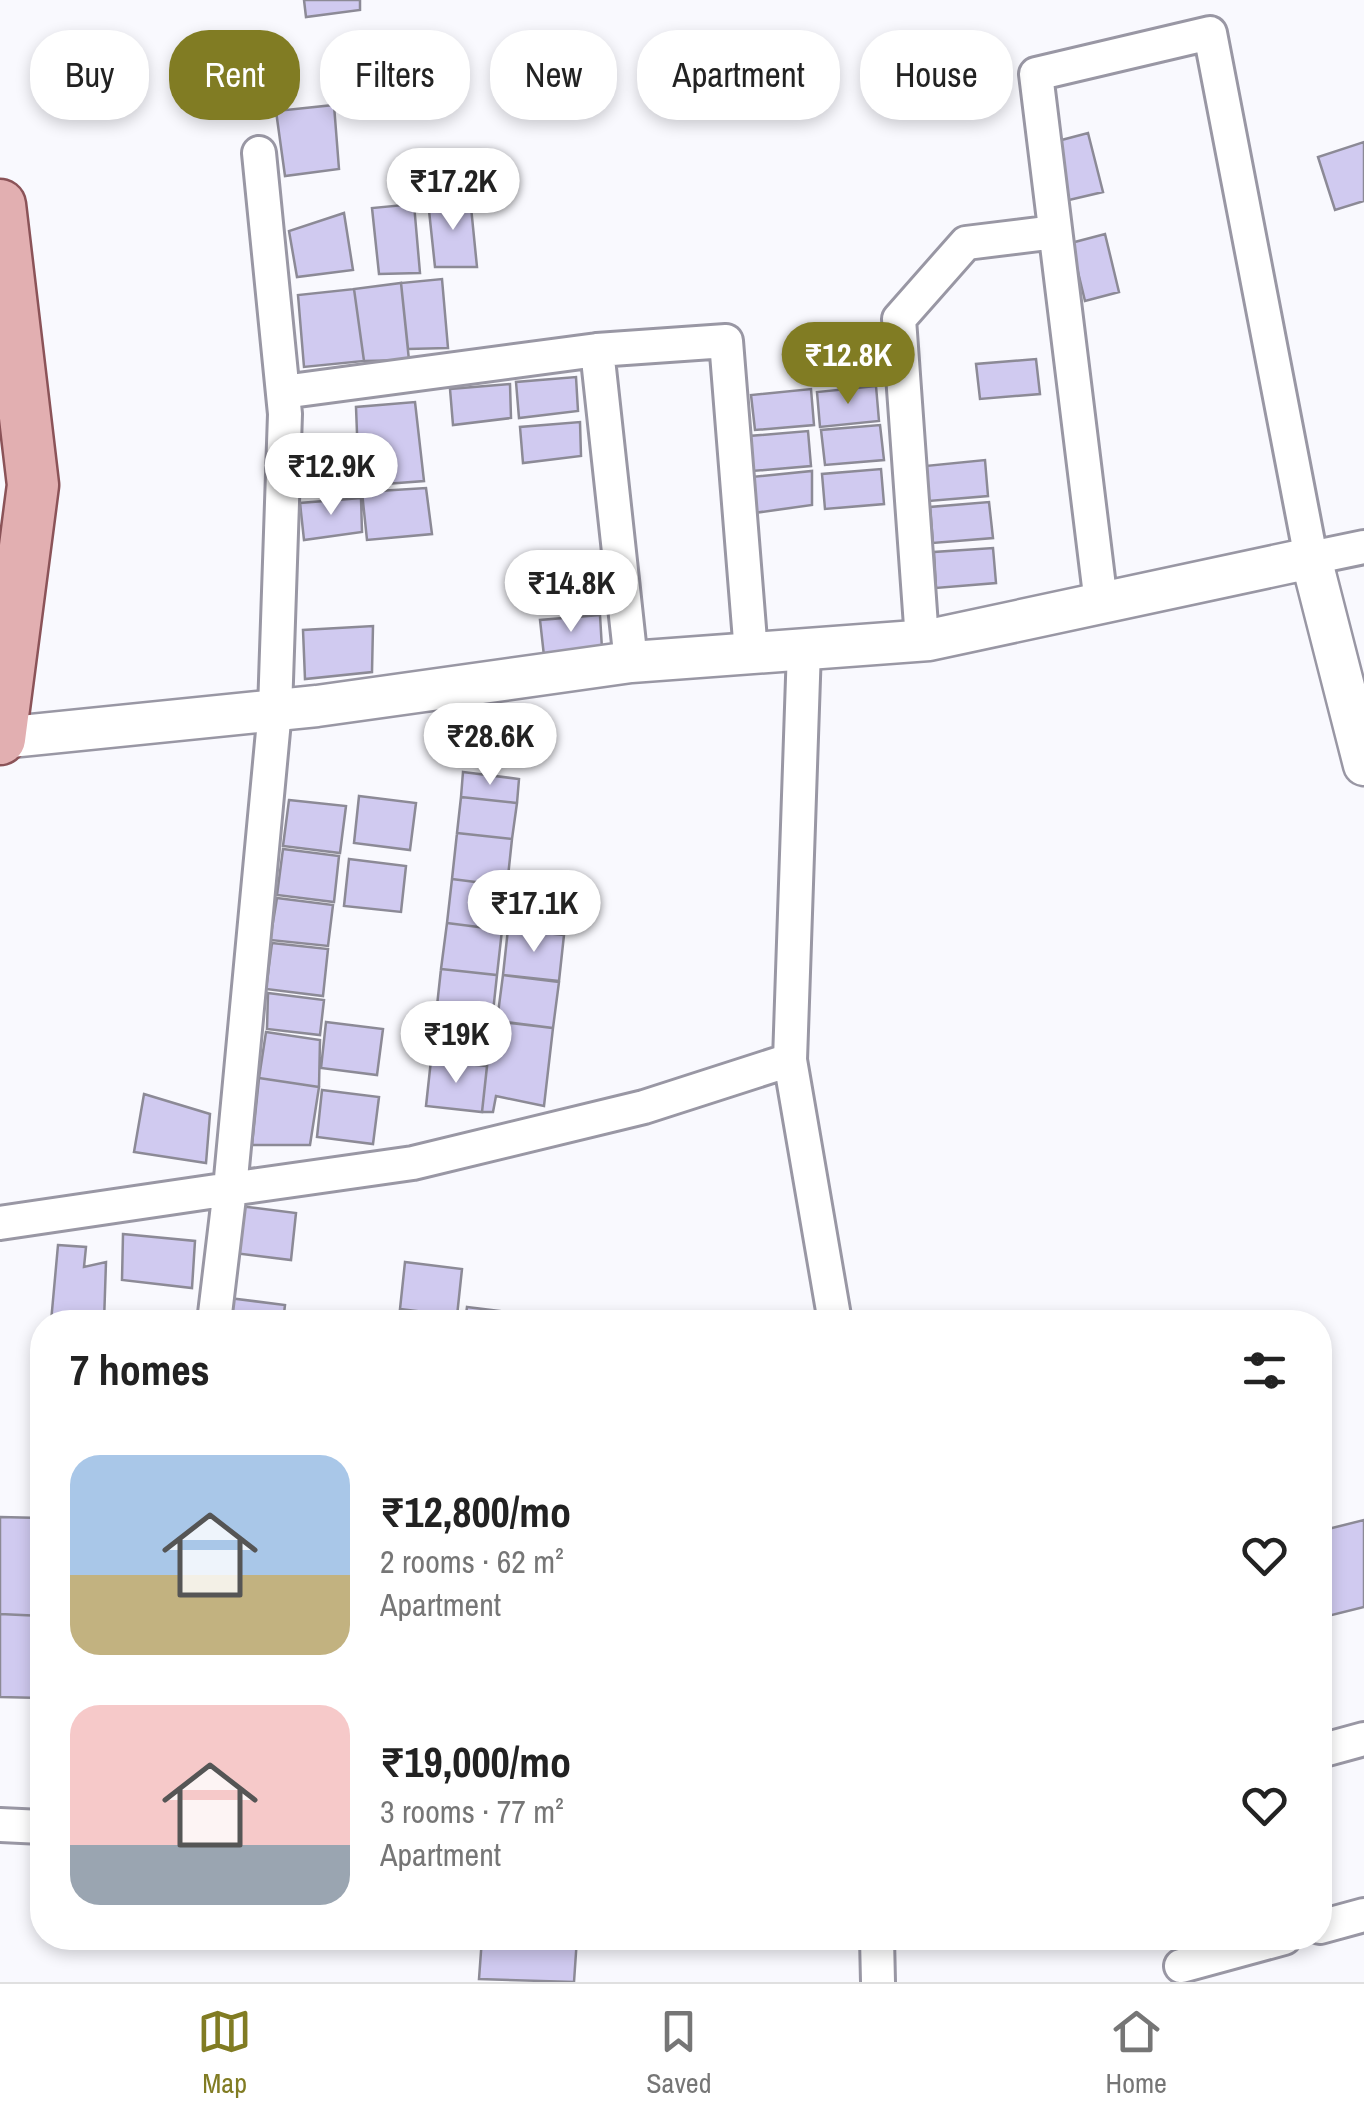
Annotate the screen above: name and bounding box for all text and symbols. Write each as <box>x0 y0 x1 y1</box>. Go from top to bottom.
chip: Buy <box>30 30 149 120</box>
chip: Rent <box>169 30 300 120</box>
chip: Filters <box>320 30 470 120</box>
chip: New <box>490 30 617 120</box>
chip: Apartment <box>637 30 840 120</box>
chip: House <box>860 30 1013 120</box>
pin: ₹17.2K <box>372 148 534 233</box>
text: ₹17.2K <box>409 159 497 202</box>
pin: ₹12.8K <box>767 322 929 407</box>
text: ₹12.8K <box>804 333 892 376</box>
pin: ₹12.9K <box>250 433 412 518</box>
text: ₹12.9K <box>287 444 375 487</box>
pin: ₹14.8K <box>490 550 652 635</box>
text: ₹14.8K <box>527 561 615 604</box>
pin: ₹28.6K <box>409 703 571 788</box>
text: ₹28.6K <box>446 714 534 757</box>
pin: ₹17.1K <box>453 870 615 955</box>
text: ₹17.1K <box>490 881 578 924</box>
pin: ₹19K <box>397 1001 515 1086</box>
text: ₹19K <box>423 1012 489 1055</box>
text: 7 homes <box>70 1342 210 1398</box>
icon: filters <box>1237 1343 1292 1398</box>
text: ₹12,800/mo <box>380 1484 571 1540</box>
icon: home <box>150 1495 270 1615</box>
icon: heart <box>1237 1528 1292 1583</box>
text: 2 rooms · 62 m² <box>380 1540 564 1583</box>
text: Apartment <box>380 1583 501 1626</box>
text: ₹19,000/mo <box>380 1734 571 1790</box>
icon: home <box>150 1745 270 1865</box>
icon: heart <box>1237 1778 1292 1833</box>
text: 3 rooms · 77 m² <box>380 1790 564 1833</box>
text: Apartment <box>380 1833 501 1876</box>
tab: Map <box>197 2004 252 2102</box>
tab: Saved <box>646 2004 711 2102</box>
tab: Home <box>1106 2004 1167 2102</box>

